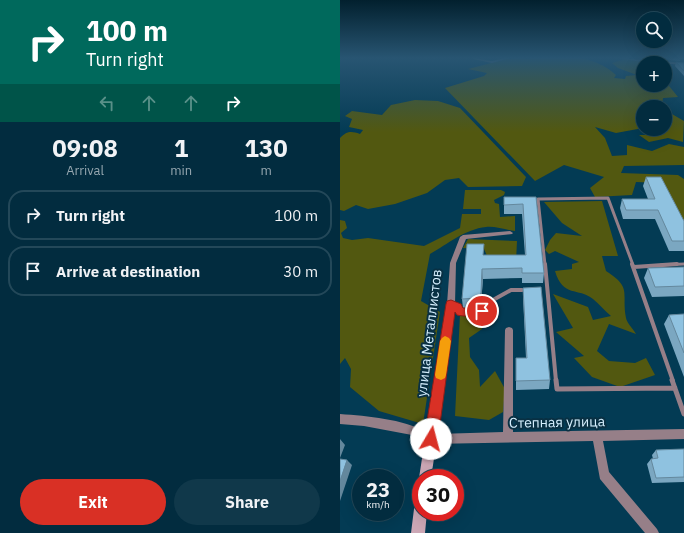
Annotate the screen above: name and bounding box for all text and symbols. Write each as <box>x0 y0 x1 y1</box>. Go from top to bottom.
text: 100 m <box>86 12 168 49</box>
map controls <box>636 12 672 136</box>
button: search <box>636 12 672 48</box>
icon: right <box>20 16 72 68</box>
text: Turn right <box>86 48 164 71</box>
button: + <box>636 56 672 92</box>
icon: left <box>96 92 118 114</box>
icon: ahead <box>138 92 160 114</box>
icon: ahead <box>180 92 202 114</box>
icon: right <box>222 92 244 114</box>
button: − <box>636 100 672 136</box>
text: 09:08 <box>52 132 118 164</box>
text: 1 <box>174 132 188 164</box>
text: 130 <box>244 132 288 164</box>
text: Arrival <box>66 162 104 179</box>
text: min <box>170 162 192 179</box>
text: m <box>260 162 272 179</box>
icon: right <box>22 204 44 226</box>
text: Turn right <box>56 206 125 225</box>
text: 100 m <box>274 206 318 225</box>
icon: arrive <box>22 260 44 282</box>
text: Arrive at destination <box>56 262 200 281</box>
text: 30 m <box>283 262 318 281</box>
street label: улица Металлистов <box>412 268 446 398</box>
pin <box>465 294 499 328</box>
icon: arrive <box>471 300 493 322</box>
street label: Степная улица <box>509 412 606 432</box>
position arrow <box>410 418 452 460</box>
speed limit sign: 30 <box>412 469 464 521</box>
text: 23 <box>366 476 390 503</box>
button: Exit <box>20 479 166 525</box>
button: Share <box>174 479 320 525</box>
text: km/h <box>366 498 390 511</box>

